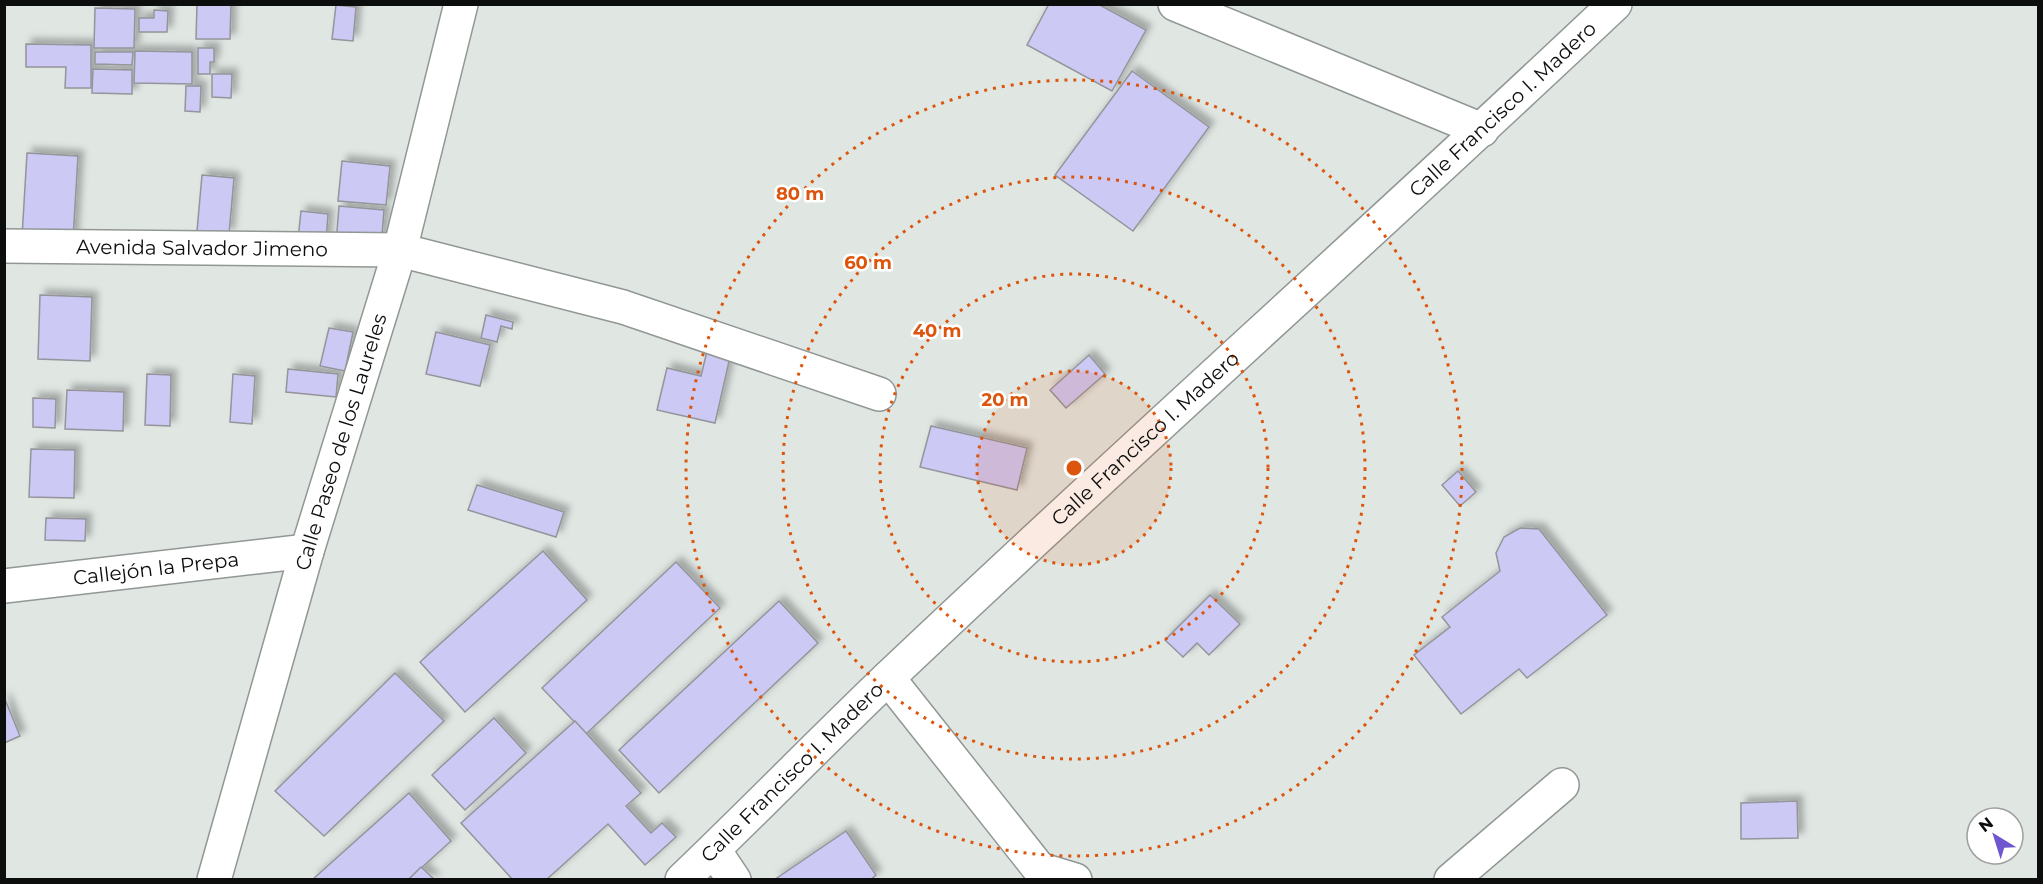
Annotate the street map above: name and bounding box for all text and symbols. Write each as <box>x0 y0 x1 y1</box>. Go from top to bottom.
street label: Calle Francisco I. Madero <box>1404 16 1601 202</box>
text: 80 m <box>776 183 824 205</box>
street label: Avenida Salvador Jimeno <box>76 235 328 261</box>
text: 60 m <box>844 252 892 274</box>
street label: Calle Paseo de los Laureles <box>290 310 392 573</box>
text: 40 m <box>913 320 961 342</box>
street label: Calle Francisco I. Madero <box>1046 346 1244 531</box>
text: 20 m <box>982 389 1028 411</box>
centre of rings <box>1064 458 1084 478</box>
street label: Callejón la Prepa <box>72 547 240 590</box>
street label: Calle Francisco I. Madero <box>696 677 888 867</box>
north arrow <box>1965 806 2025 866</box>
text: N <box>1975 813 1997 836</box>

